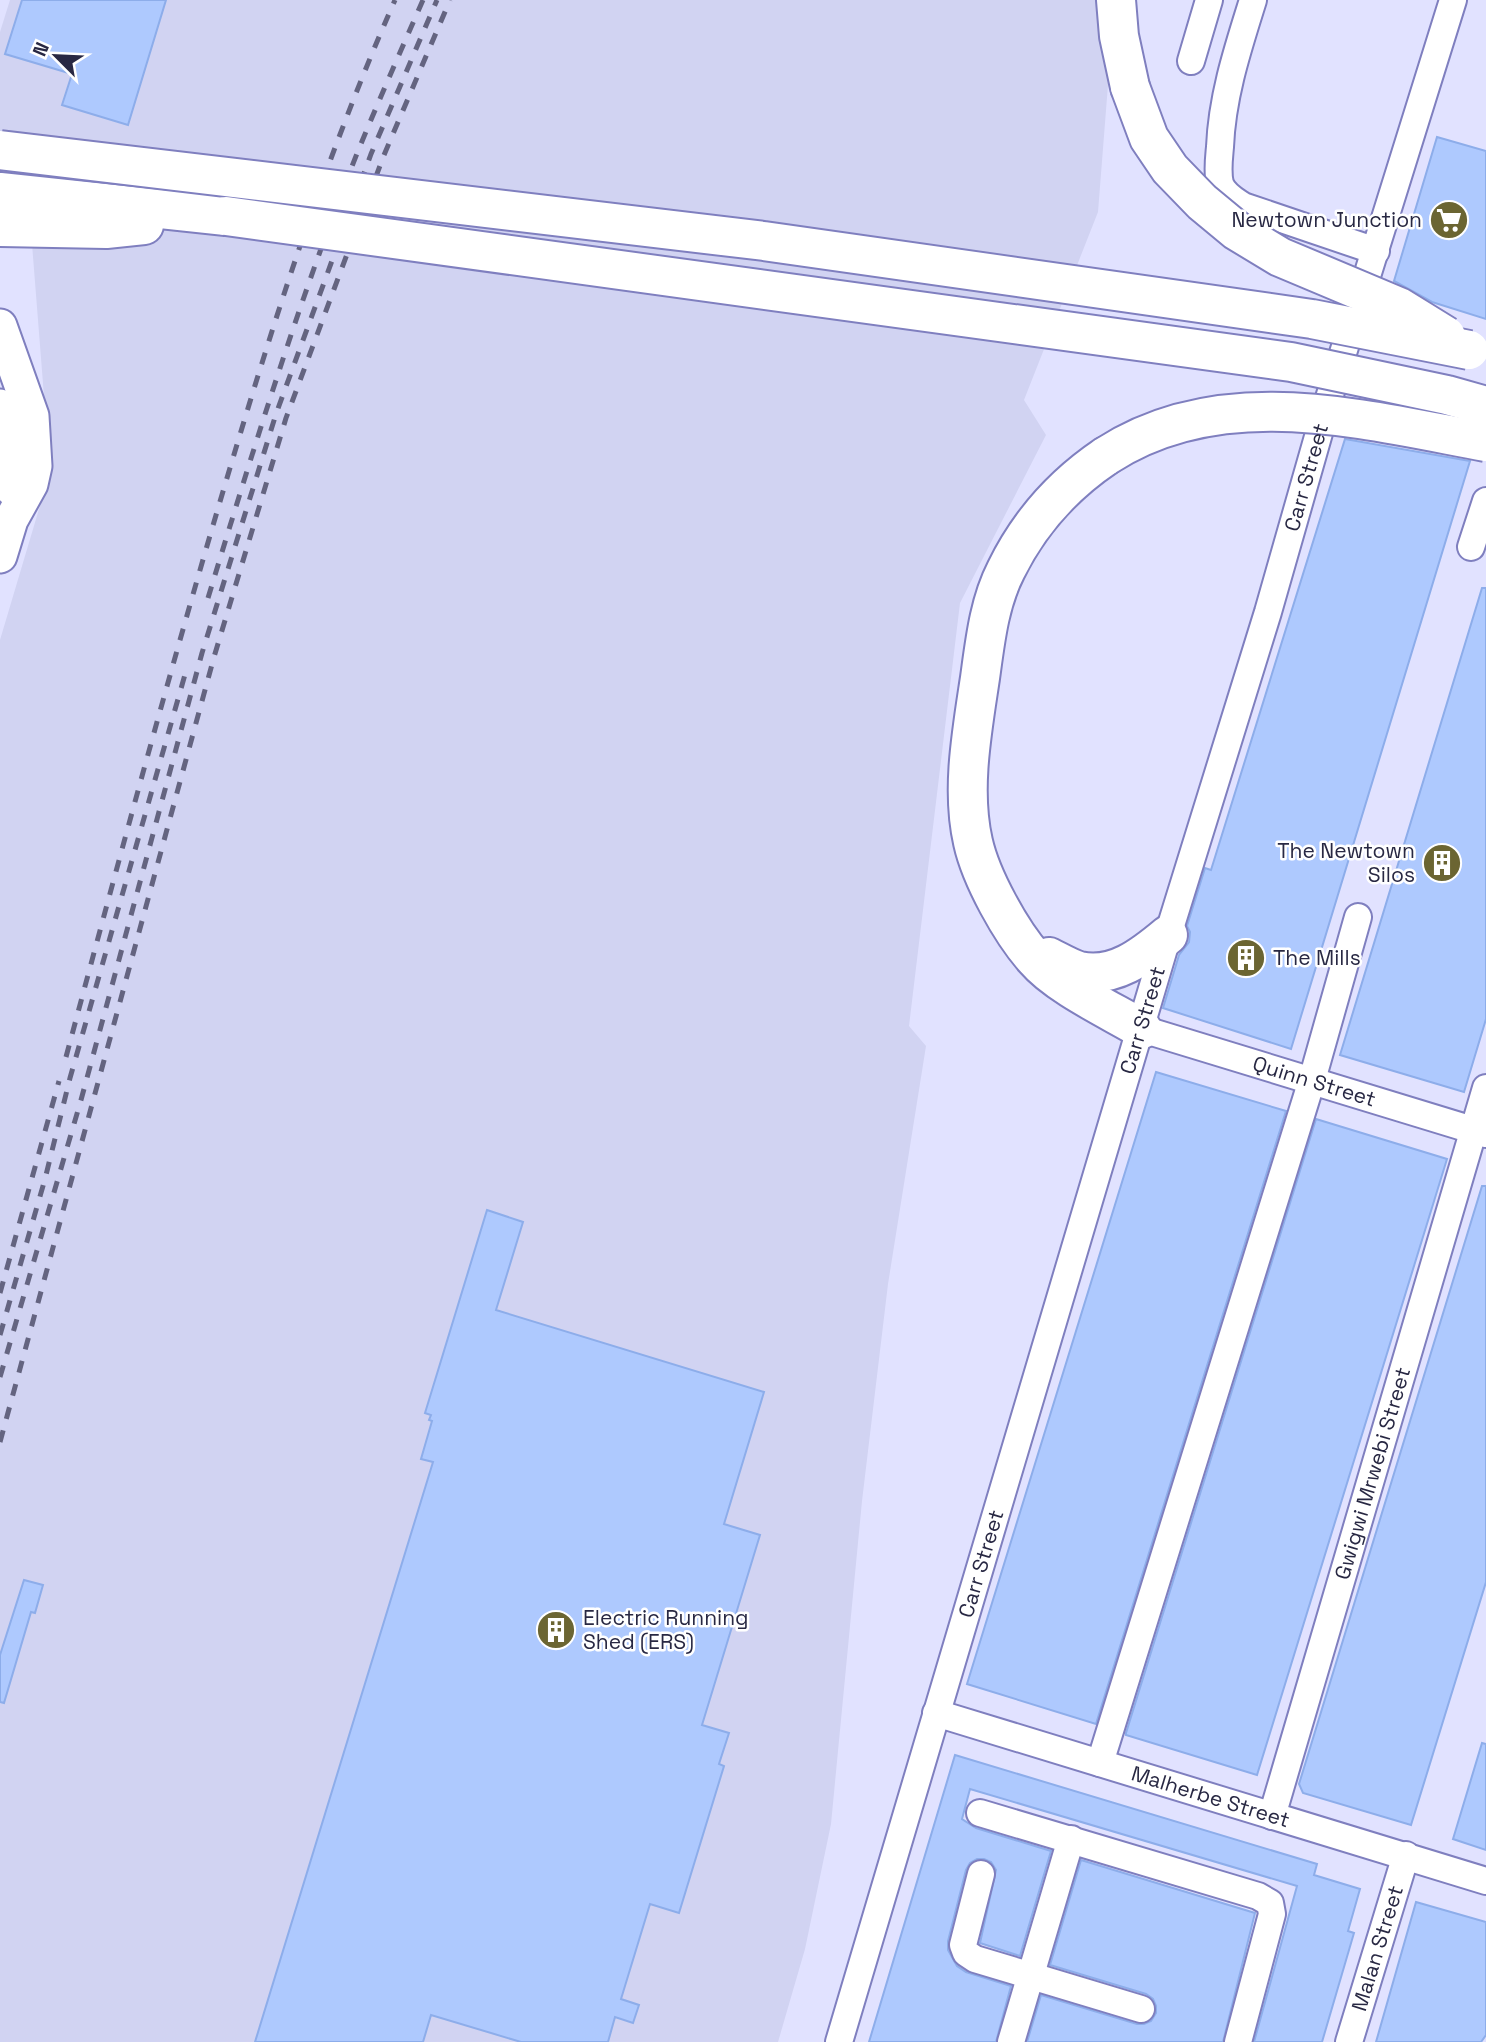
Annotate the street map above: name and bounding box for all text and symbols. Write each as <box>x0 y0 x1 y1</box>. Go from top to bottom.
north arrow <box>21 21 91 91</box>
text: N <box>27 38 55 60</box>
supermarket icon: Newtown Junction <box>1428 199 1470 241</box>
place label: Newtown Junction <box>1231 206 1422 233</box>
street label: Carr Street <box>1278 420 1334 534</box>
place label: The Newtown Silos <box>1277 837 1415 888</box>
building icon: The Newtown Silos <box>1421 842 1463 884</box>
building icon: The Mills <box>1225 937 1267 979</box>
place label: The Mills <box>1273 944 1361 971</box>
street label: Carr Street <box>1113 963 1171 1077</box>
street label: Quinn Street <box>1249 1050 1379 1113</box>
street label: Gwigwi Mrwebi Street <box>1328 1364 1416 1583</box>
street label: Carr Street <box>952 1506 1009 1621</box>
place label: Electric Running Shed (ERS) <box>583 1604 749 1655</box>
building icon: Electric Running Shed (ERS) <box>535 1609 577 1651</box>
street label: Malherbe Street <box>1128 1759 1293 1833</box>
street label: Malan Street <box>1345 1882 1409 2014</box>

